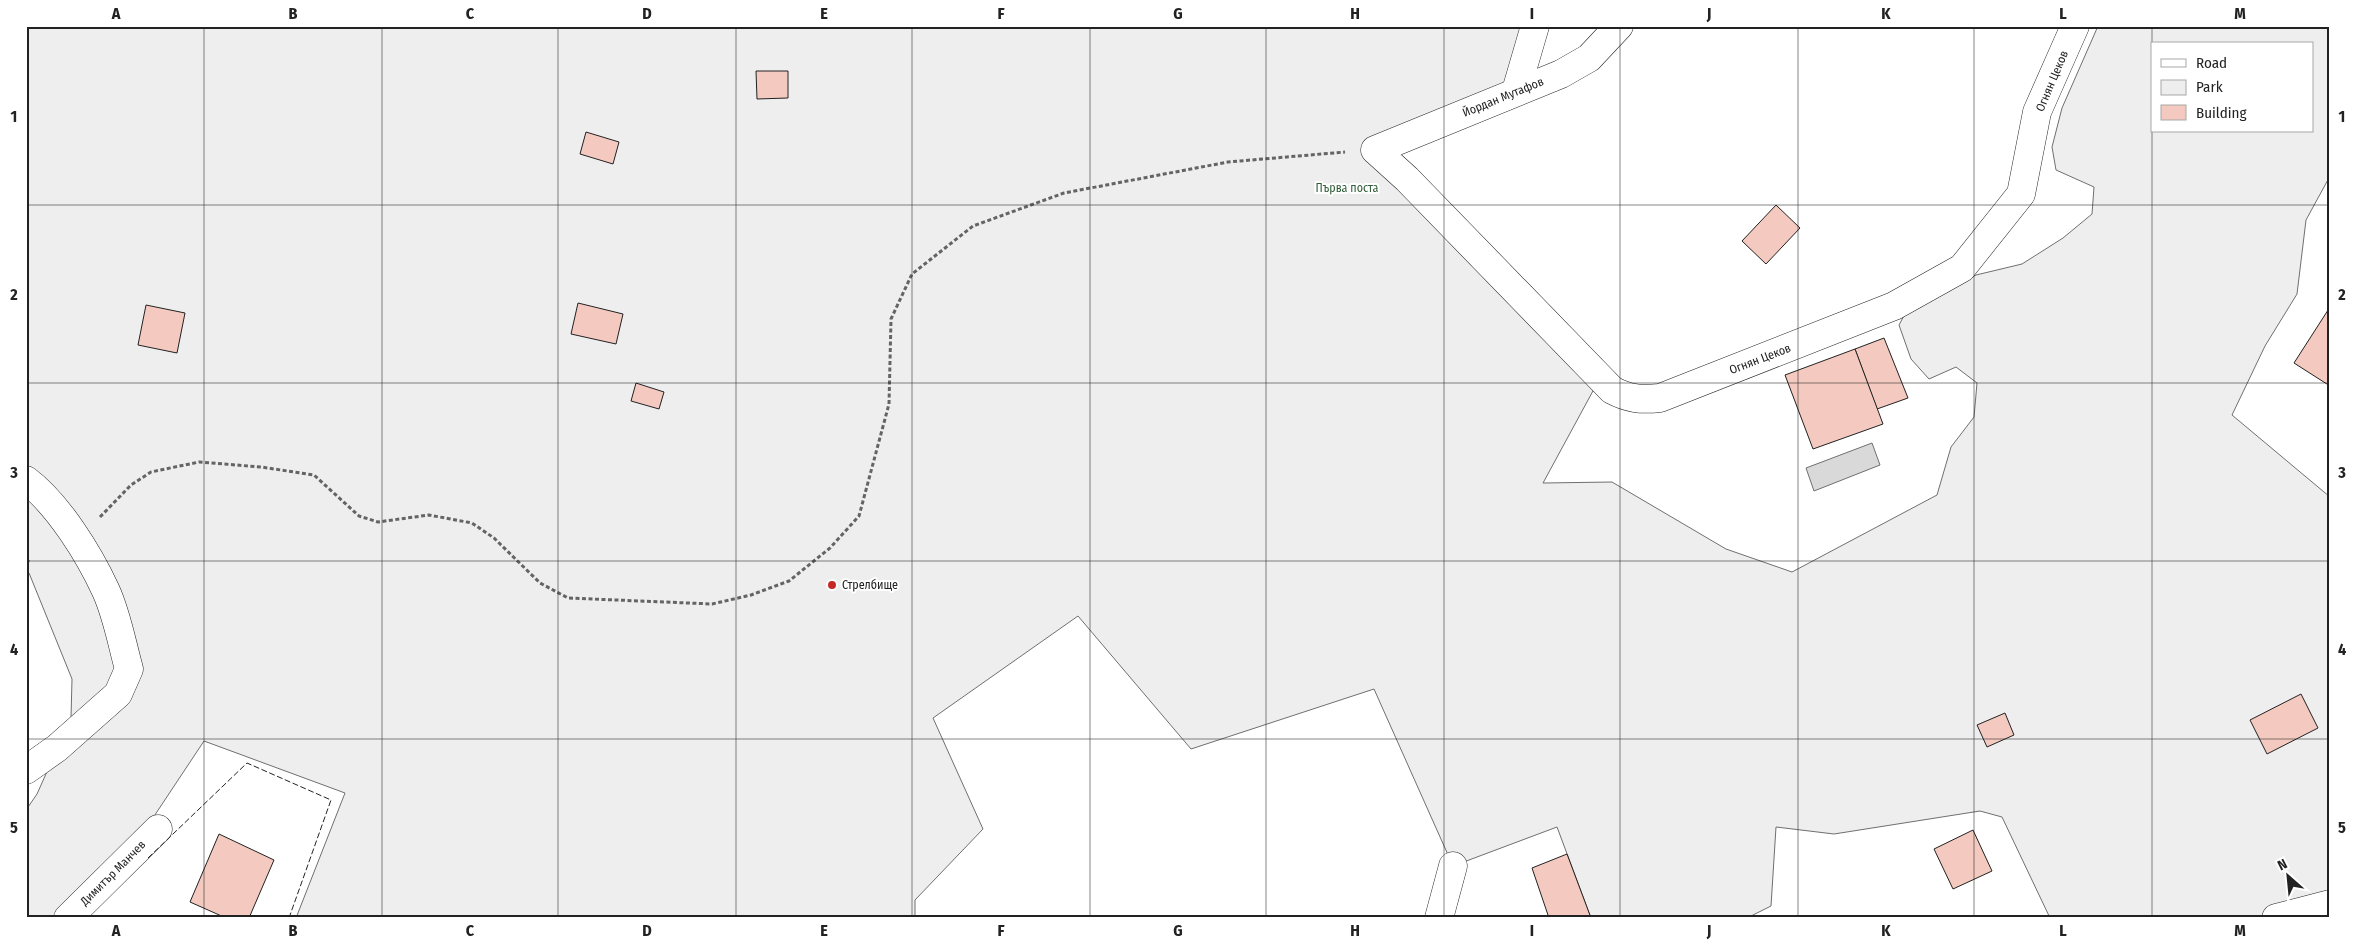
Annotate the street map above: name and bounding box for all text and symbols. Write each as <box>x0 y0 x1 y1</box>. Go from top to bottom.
text: A <box>111 4 121 23</box>
text: B <box>289 4 298 23</box>
text: C <box>466 4 475 23</box>
text: D <box>642 4 652 23</box>
text: E <box>820 4 828 23</box>
text: F <box>997 4 1005 23</box>
text: G <box>1173 4 1183 23</box>
text: H <box>1350 4 1360 23</box>
text: I <box>1530 4 1534 23</box>
text: J <box>1706 4 1711 23</box>
text: K <box>1881 4 1891 23</box>
text: L <box>2059 4 2067 23</box>
text: M <box>2234 4 2246 23</box>
legend <box>2151 42 2314 132</box>
street label: Огнян Цеков <box>2033 48 2071 114</box>
text: Road <box>2196 54 2227 72</box>
street label: Йордан Мутафов <box>1460 73 1546 120</box>
text: Park <box>2196 78 2223 96</box>
text: Building <box>2196 104 2247 122</box>
text: 1 <box>11 107 17 126</box>
text: 1 <box>2339 107 2345 126</box>
park label: Първа поста <box>1316 181 1379 195</box>
text: 2 <box>9 285 18 304</box>
text: 2 <box>2337 285 2346 304</box>
street label: Огнян Цеков <box>1727 341 1793 377</box>
text: 3 <box>9 463 18 482</box>
text: 3 <box>2337 463 2346 482</box>
place label: Стрелбище <box>842 578 898 592</box>
marker: Стрелбище <box>826 579 838 591</box>
text: 4 <box>10 640 18 659</box>
text: 4 <box>2338 640 2346 659</box>
text: 5 <box>10 818 18 837</box>
text: 5 <box>2338 818 2346 837</box>
street label: Димитър Манчев <box>77 838 148 909</box>
north arrow <box>2264 852 2314 902</box>
text: N <box>2275 855 2290 874</box>
text: A <box>111 921 121 940</box>
text: B <box>289 921 298 940</box>
text: C <box>466 921 475 940</box>
text: D <box>642 921 652 940</box>
text: E <box>820 921 828 940</box>
text: F <box>997 921 1005 940</box>
text: G <box>1173 921 1183 940</box>
text: H <box>1350 921 1360 940</box>
text: I <box>1530 921 1534 940</box>
text: J <box>1706 921 1711 940</box>
text: K <box>1881 921 1891 940</box>
text: L <box>2059 921 2067 940</box>
text: M <box>2234 921 2246 940</box>

